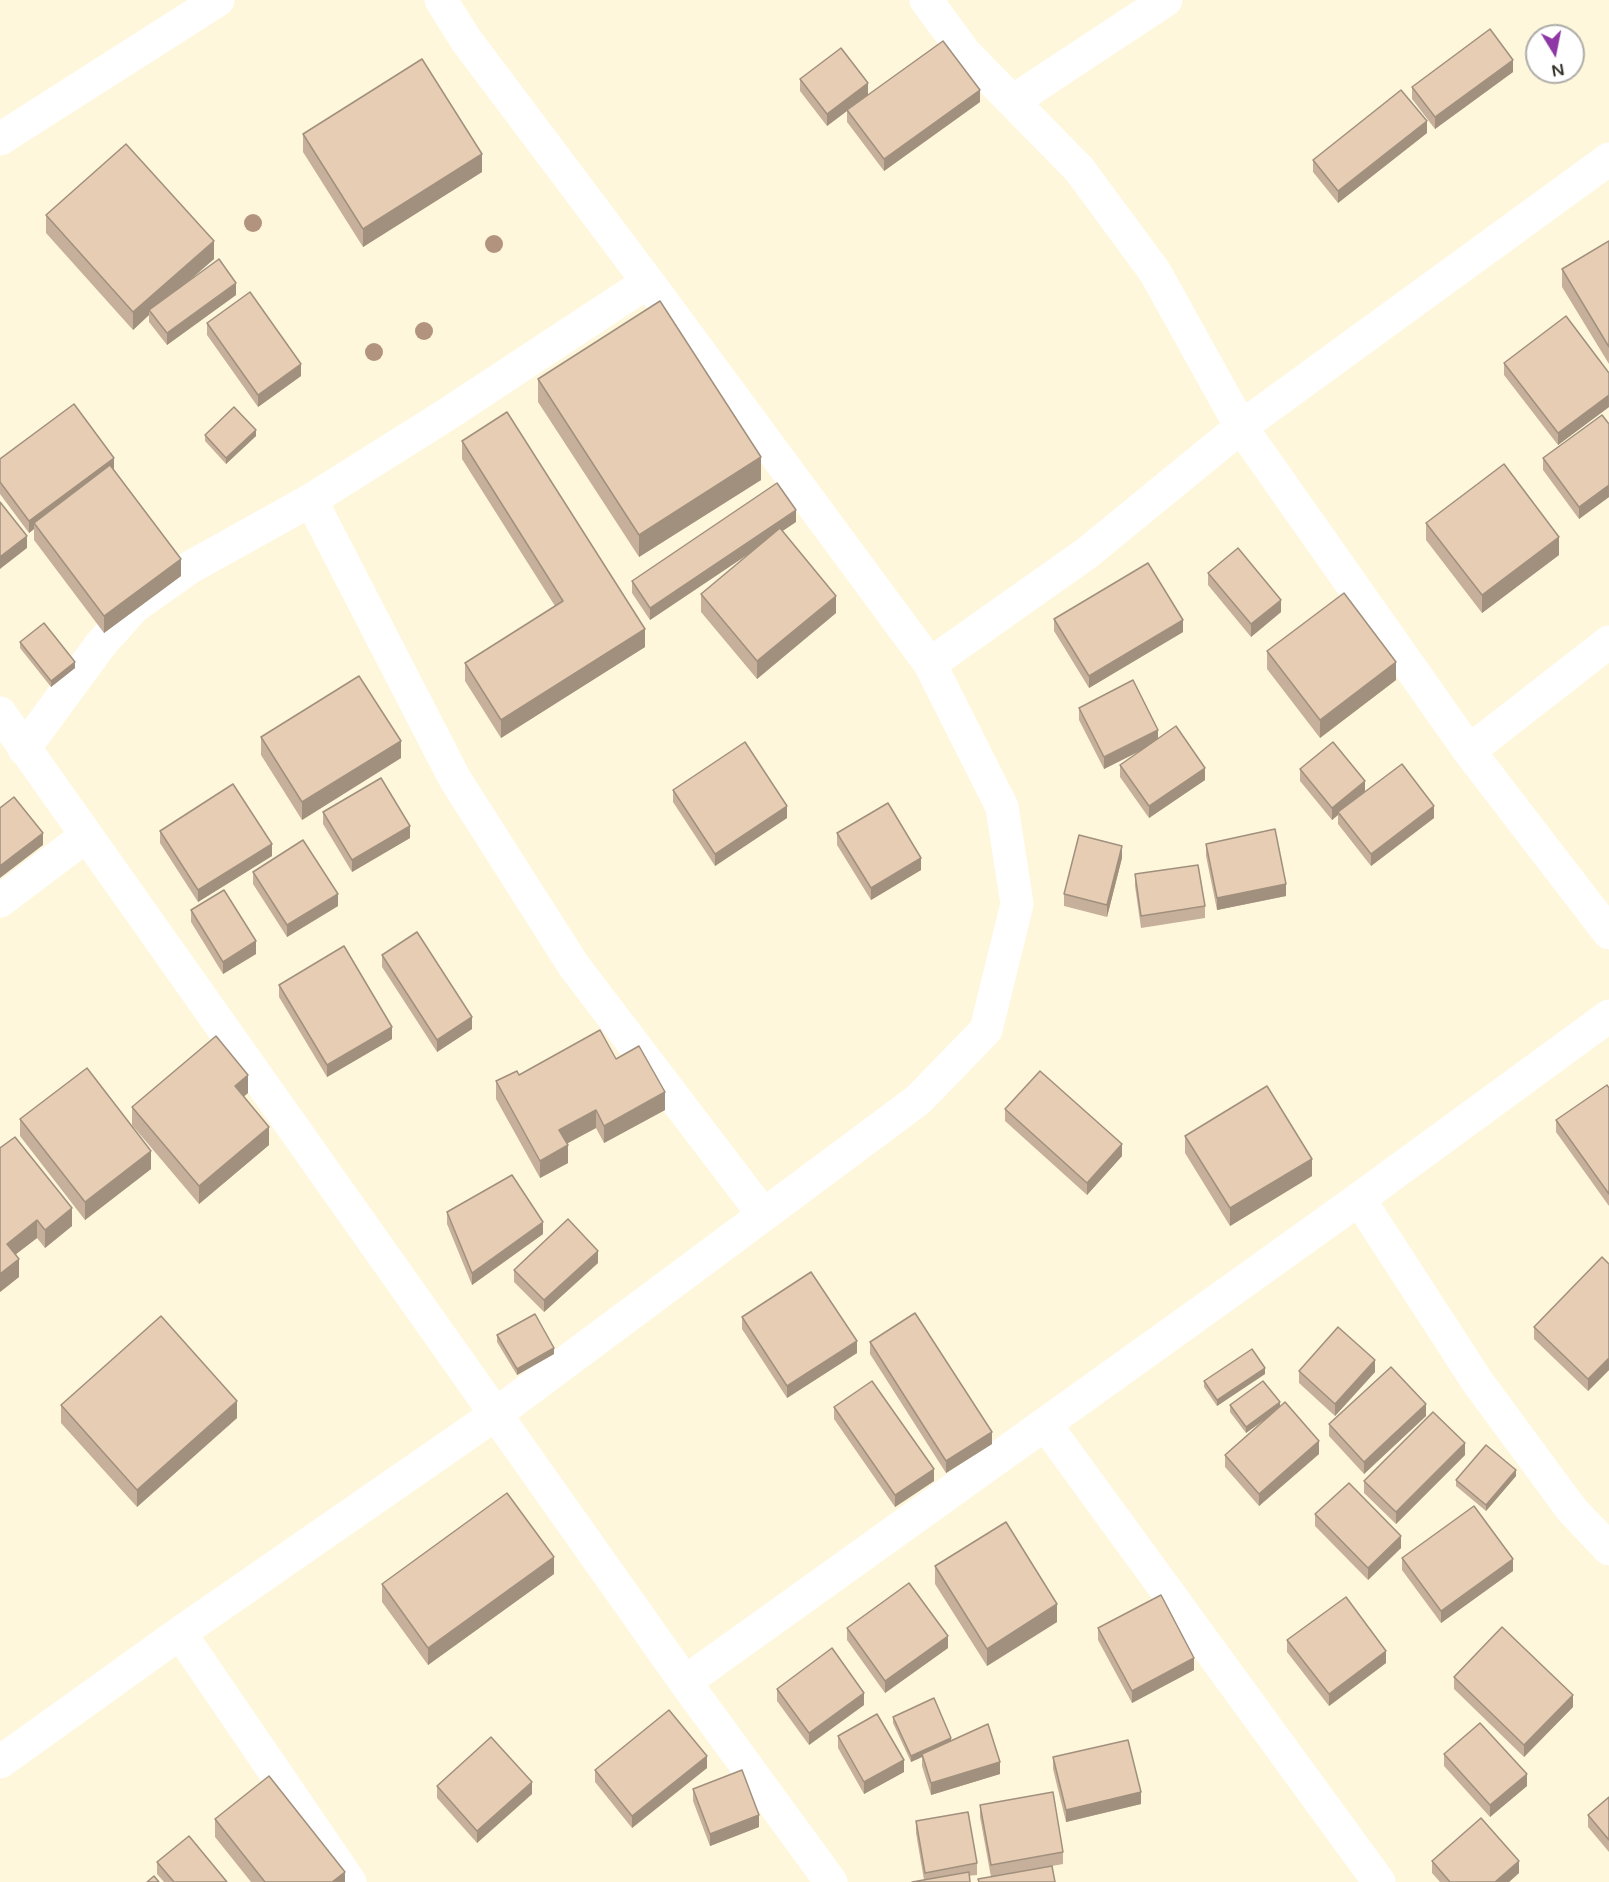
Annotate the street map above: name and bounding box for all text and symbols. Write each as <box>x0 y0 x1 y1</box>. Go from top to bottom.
north arrow <box>1525 24 1585 84</box>
text: N <box>1550 59 1566 81</box>

